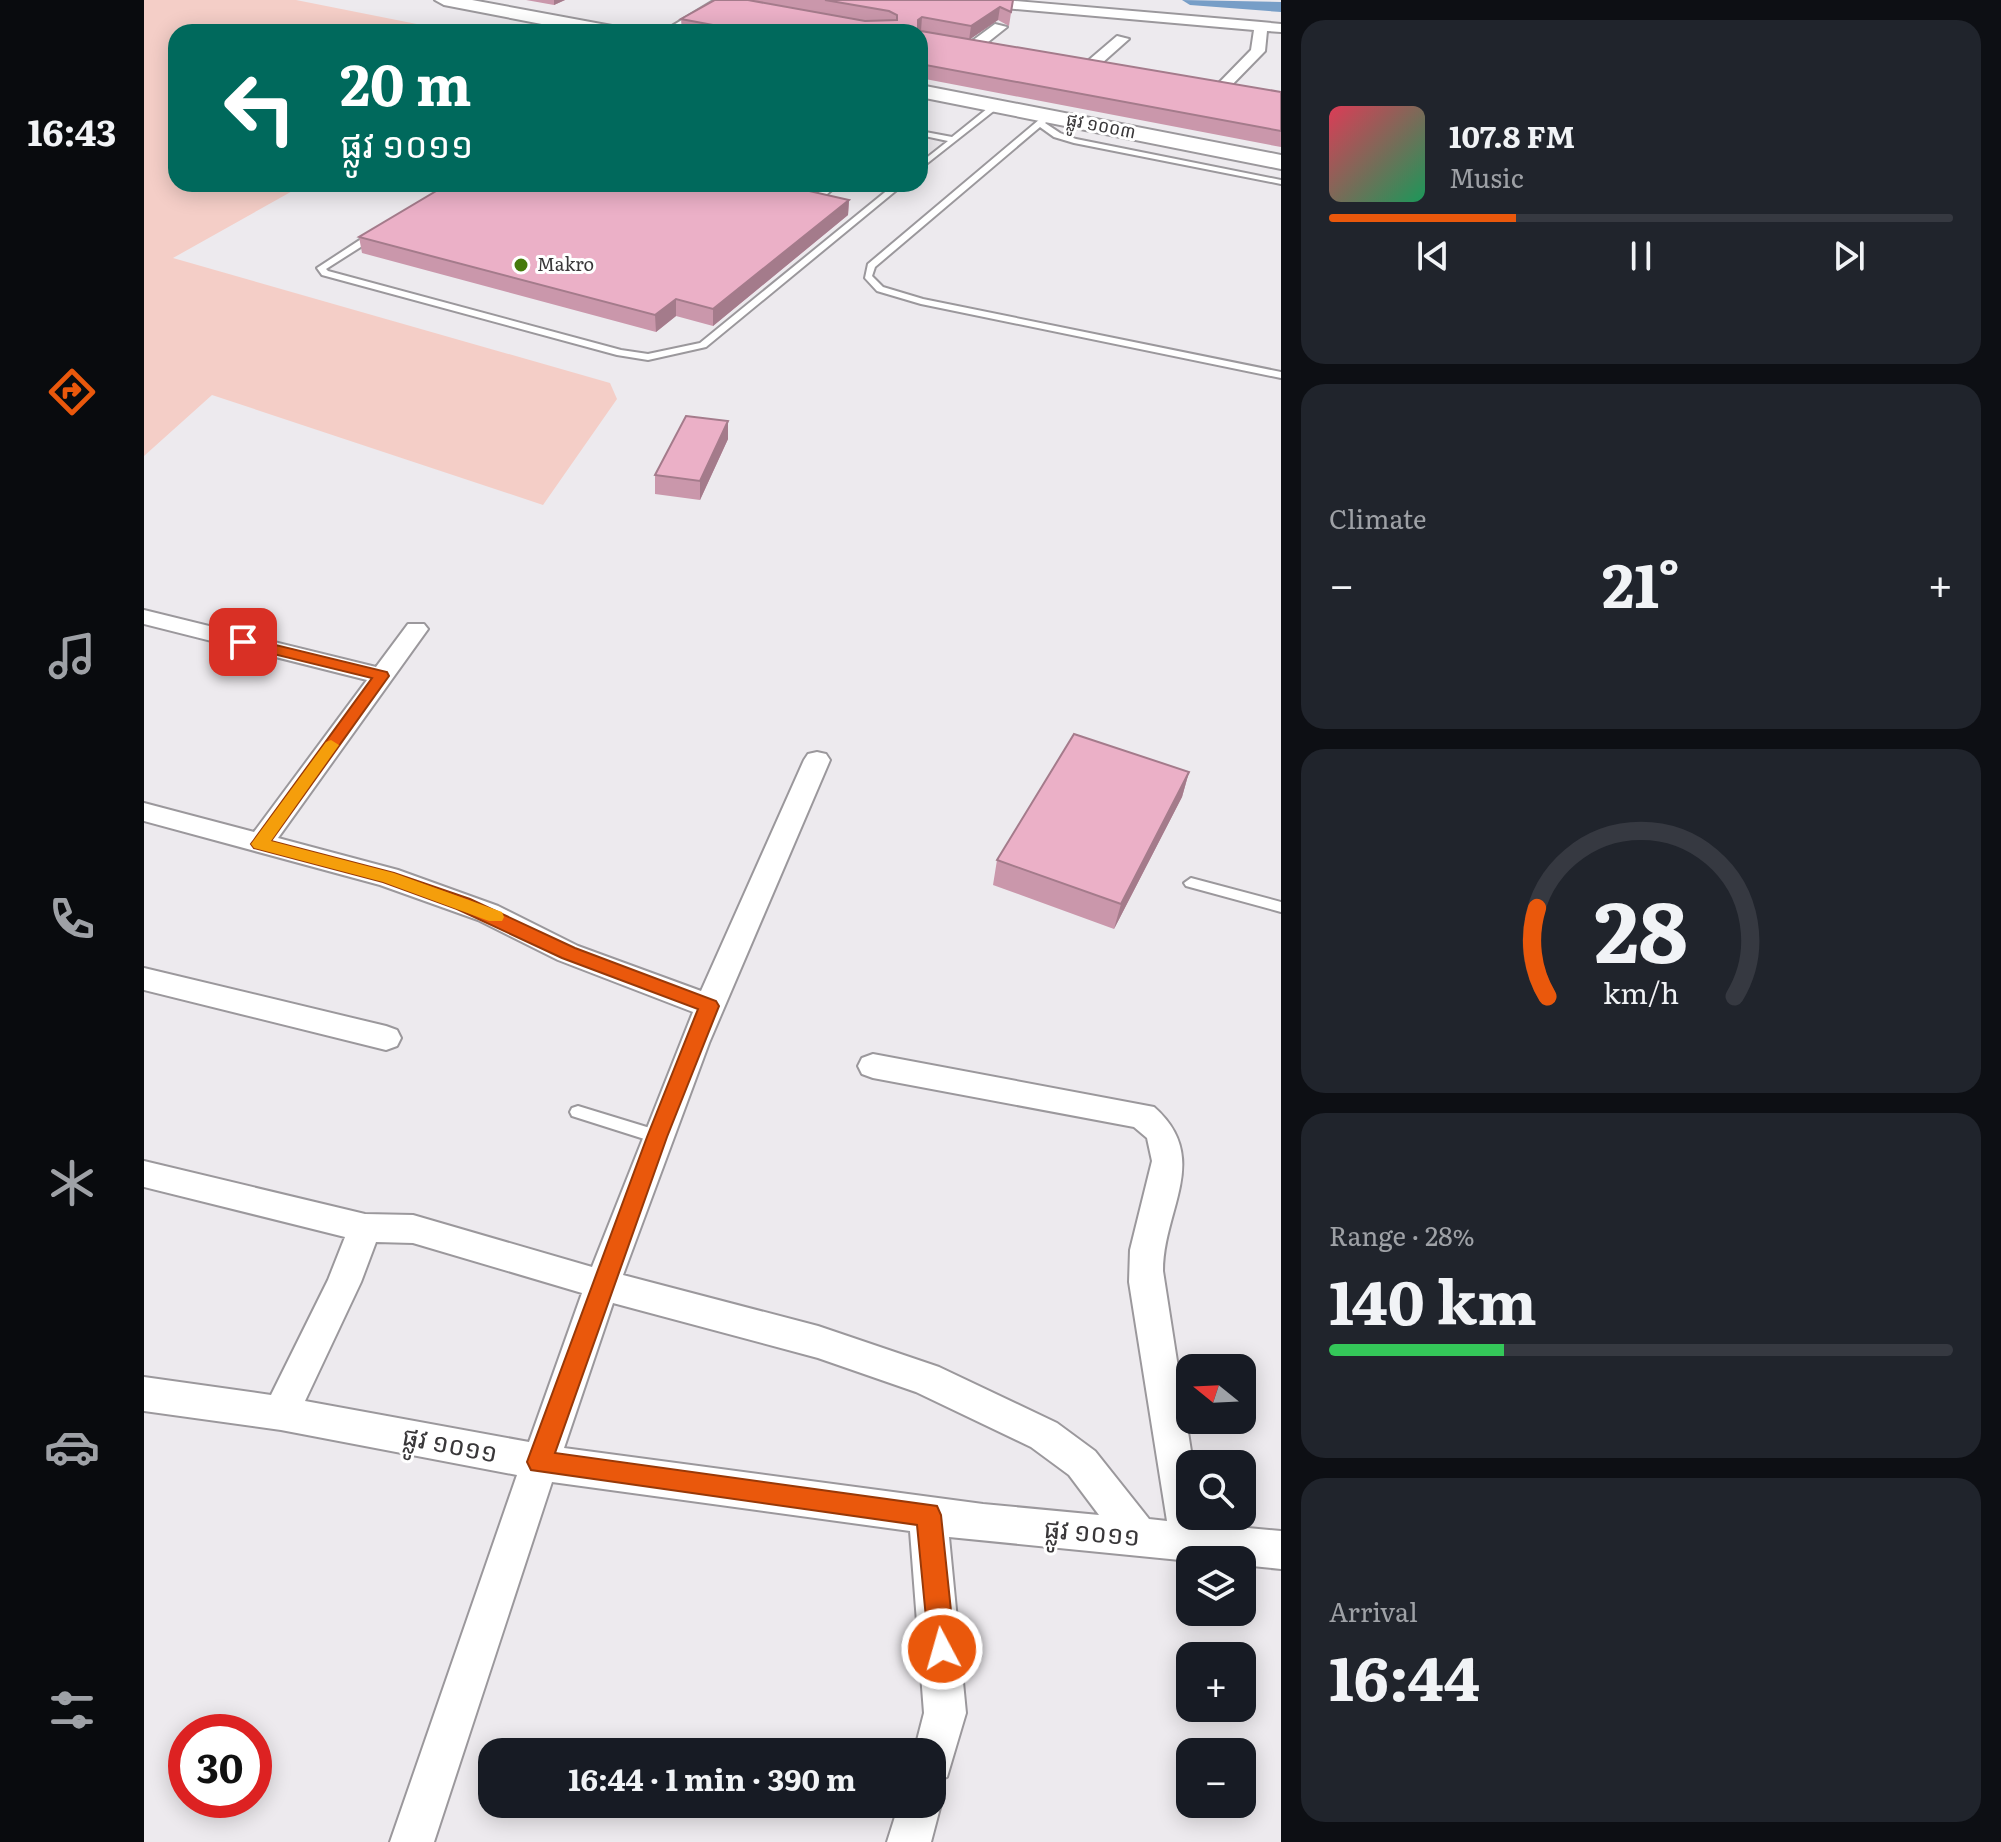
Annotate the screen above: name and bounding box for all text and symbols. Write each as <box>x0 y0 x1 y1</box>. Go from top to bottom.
text: 20 m <box>340 40 472 123</box>
icon: left <box>208 56 312 160</box>
text: 16:43 <box>28 104 116 157</box>
street label: ផ្លូវ ១០០៣ <box>1063 105 1139 149</box>
text: 107.8 FM <box>1449 113 1575 157</box>
text: ផ្លូវ ១០១១ <box>340 116 473 169</box>
text: Music <box>1449 157 1524 196</box>
icon: previous <box>1411 234 1455 278</box>
icon: pause <box>1619 234 1663 278</box>
icon: next <box>1827 234 1871 278</box>
place label: Makro <box>537 250 594 277</box>
marker: Makro <box>512 256 530 274</box>
icon: directions <box>44 364 100 420</box>
text: Climate <box>1329 498 1427 537</box>
text: 21° <box>1602 537 1680 626</box>
text: − <box>1329 549 1355 615</box>
text: + <box>1927 549 1953 615</box>
pin <box>209 608 277 676</box>
icon: arrive <box>221 620 265 664</box>
icon: music <box>44 628 100 684</box>
text: 28 <box>1594 865 1688 989</box>
icon: phone <box>44 891 100 947</box>
text: km/h <box>1603 970 1679 1013</box>
icon: climate <box>44 1155 100 1211</box>
text: Range · 28% <box>1329 1215 1475 1254</box>
text: 140 km <box>1329 1254 1537 1343</box>
north arrow <box>1176 1354 1256 1434</box>
map controls <box>1176 1354 1256 1818</box>
street label: ផ្លូវ ១០១១ <box>398 1414 501 1477</box>
icon: car <box>44 1419 100 1475</box>
button: search <box>1176 1450 1256 1530</box>
street label: ផ្លូវ ១០១១ <box>1042 1507 1142 1561</box>
button: layers <box>1176 1546 1256 1626</box>
text: Arrival <box>1329 1591 1418 1630</box>
position arrow <box>900 1607 984 1691</box>
text: 16:44 <box>1329 1630 1480 1719</box>
button: + <box>1176 1642 1256 1722</box>
icon: filters <box>44 1682 100 1738</box>
speed limit sign: 30 <box>168 1714 272 1818</box>
button: − <box>1176 1738 1256 1818</box>
text: 16:44 · 1 min · 390 m <box>568 1756 856 1800</box>

